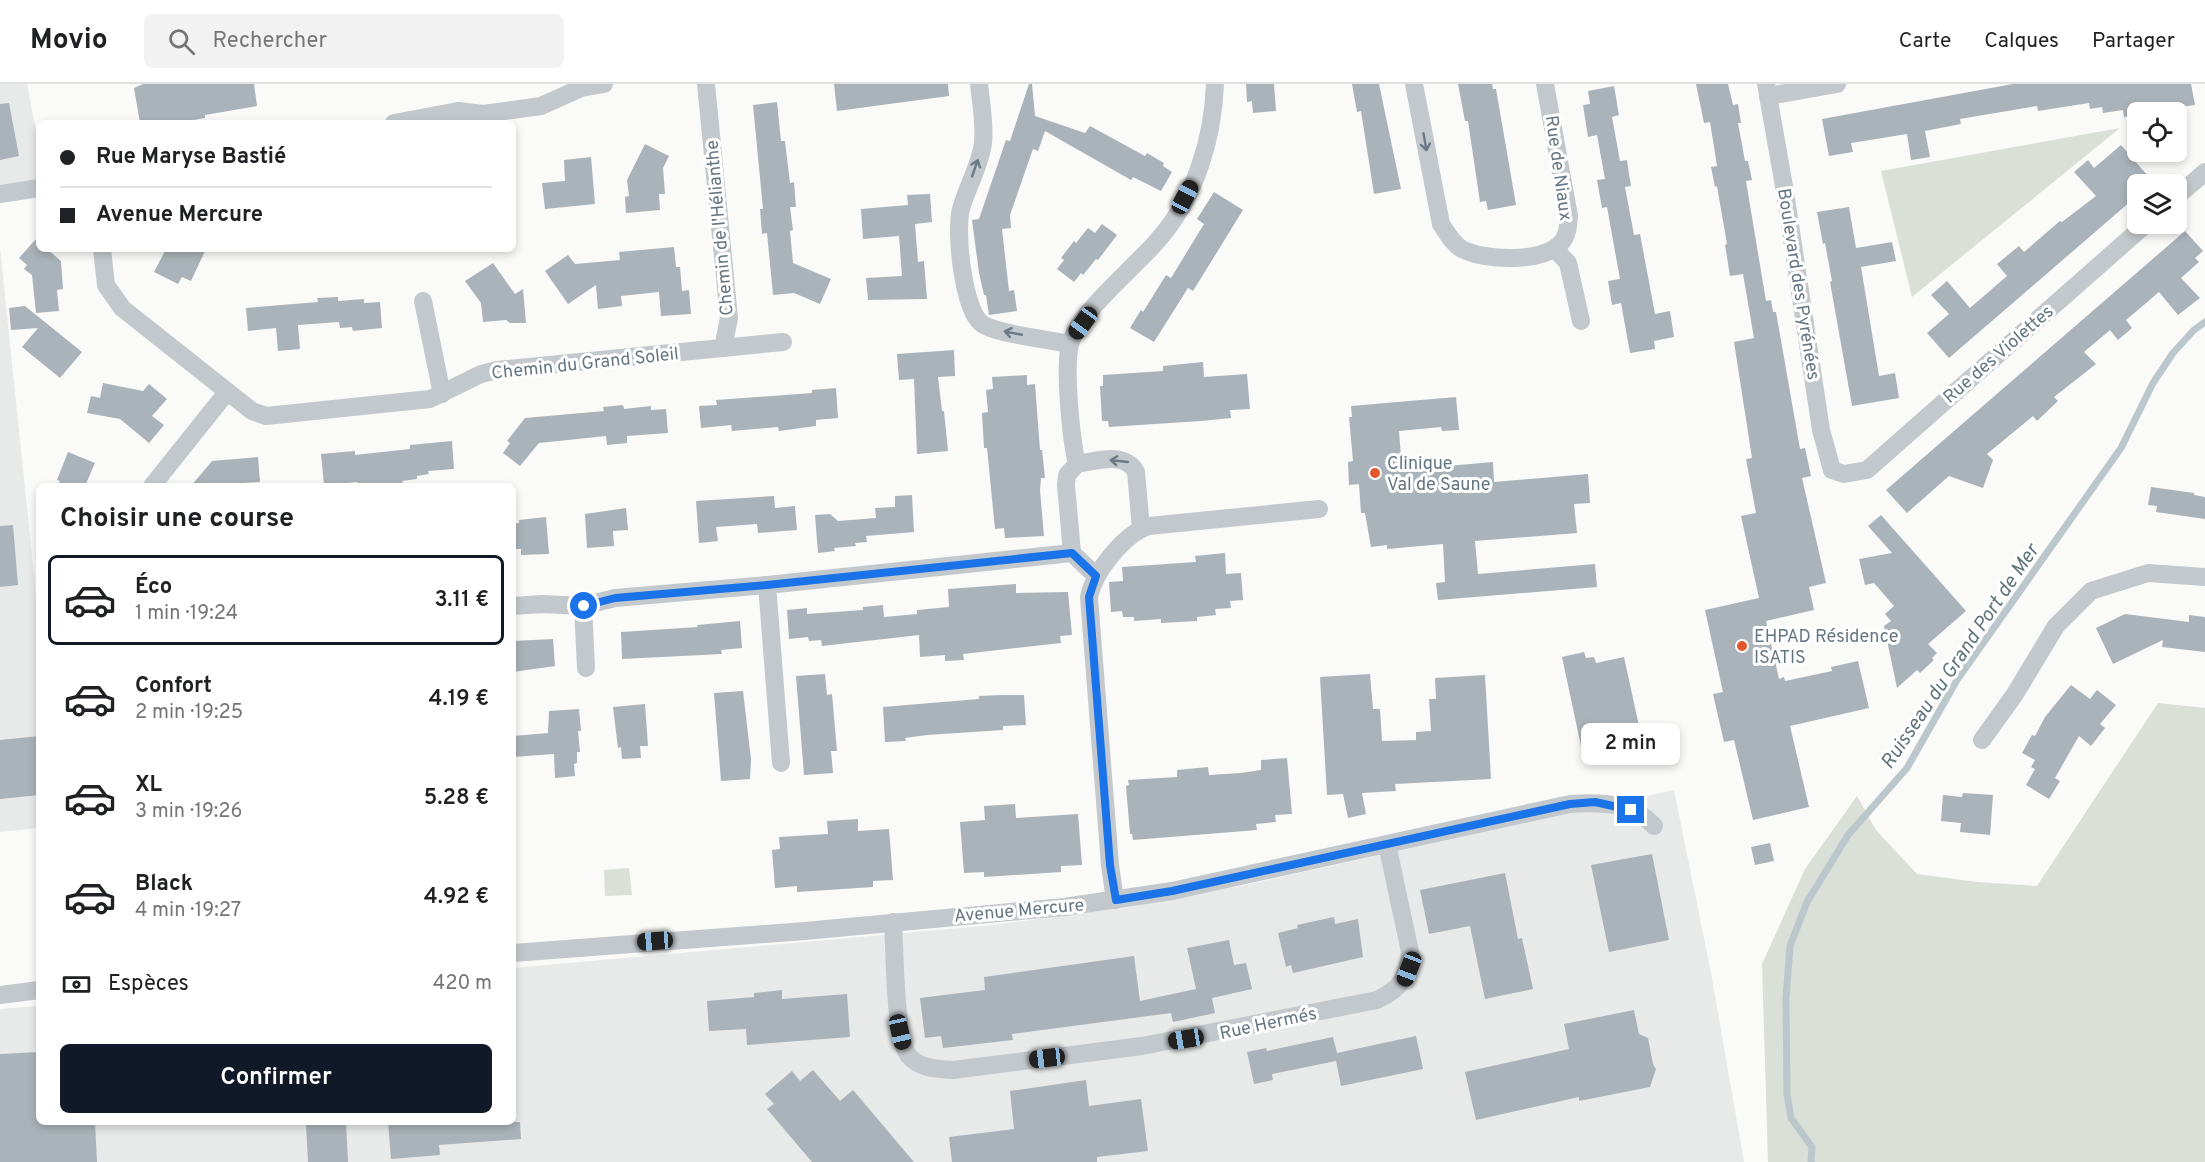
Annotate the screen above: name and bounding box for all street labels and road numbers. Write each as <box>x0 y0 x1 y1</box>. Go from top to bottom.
street label: Rue de Niaux <box>1539 114 1576 222</box>
street label: Chemin de l'Hélianthe <box>701 139 740 317</box>
street label: Boulevard des Pyrénées <box>1771 187 1824 382</box>
street label: Rue des Violettes <box>1939 301 2059 409</box>
street label: Chemin du Grand Soleil <box>490 343 680 386</box>
street label: Avenue Mercure <box>953 894 1085 929</box>
street label: Rue Hermés <box>1218 1003 1319 1046</box>

